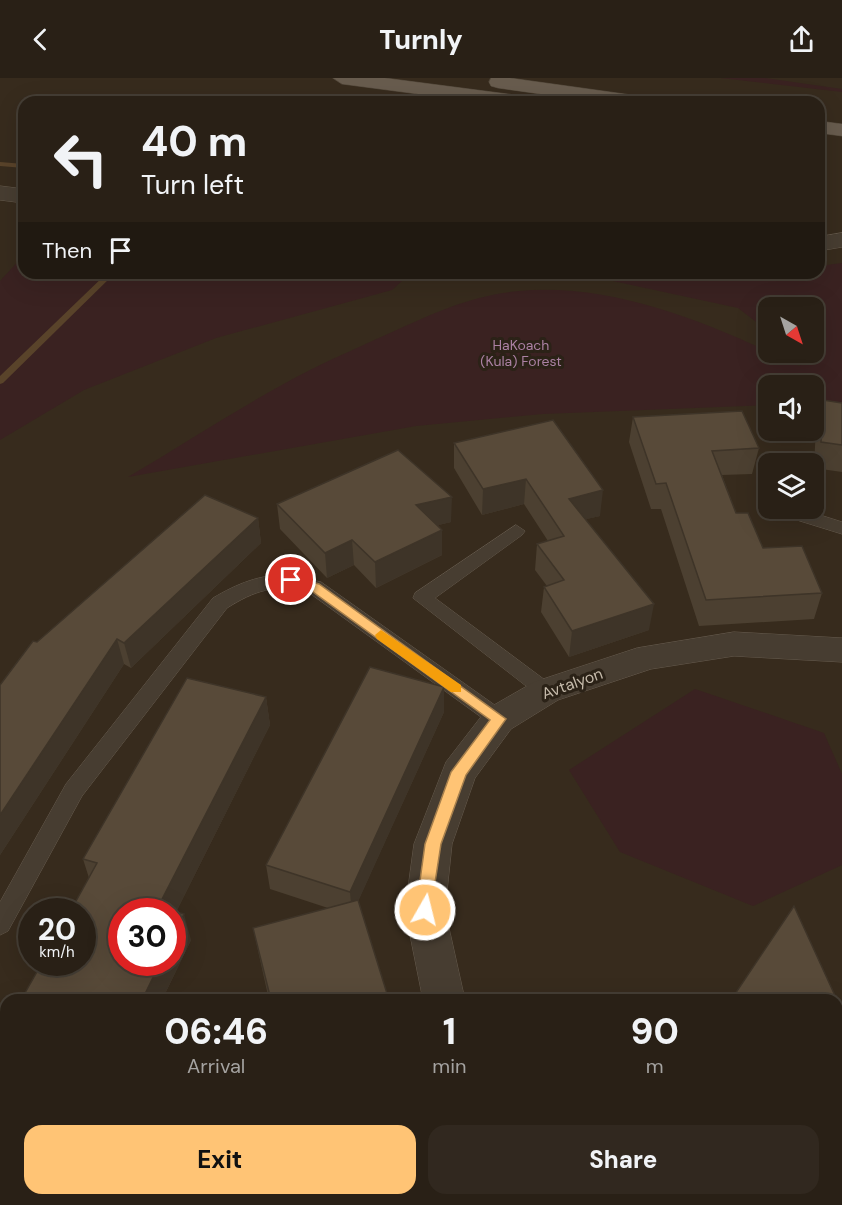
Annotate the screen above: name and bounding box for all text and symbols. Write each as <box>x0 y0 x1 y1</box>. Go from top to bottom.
text: Turnly <box>379 22 463 57</box>
icon: back <box>24 23 57 56</box>
icon: share <box>785 23 818 56</box>
text: 40 m <box>141 114 247 169</box>
icon: left <box>42 120 120 198</box>
text: Turn left <box>141 167 244 202</box>
icon: arrive <box>104 234 137 267</box>
text: Then <box>42 236 92 265</box>
north arrow <box>758 297 824 363</box>
map controls <box>758 297 824 519</box>
park label: HaKoach (Kula) Forest <box>480 336 562 370</box>
button: sound <box>758 375 824 441</box>
button: layers <box>758 453 824 519</box>
pin <box>265 554 316 605</box>
icon: arrive <box>274 563 307 596</box>
street label: Avtalyon <box>539 663 606 704</box>
position arrow <box>393 878 457 942</box>
speed limit sign: 30 <box>108 898 186 976</box>
text: 20 <box>38 910 76 949</box>
text: km/h <box>39 942 75 962</box>
text: 06:46 <box>164 1008 268 1055</box>
text: 1 <box>443 1008 456 1055</box>
text: 90 <box>631 1008 679 1055</box>
text: Arrival <box>187 1053 245 1079</box>
text: min <box>432 1053 466 1079</box>
text: m <box>646 1053 664 1079</box>
button: Exit <box>24 1125 416 1194</box>
button: Share <box>428 1125 819 1194</box>

